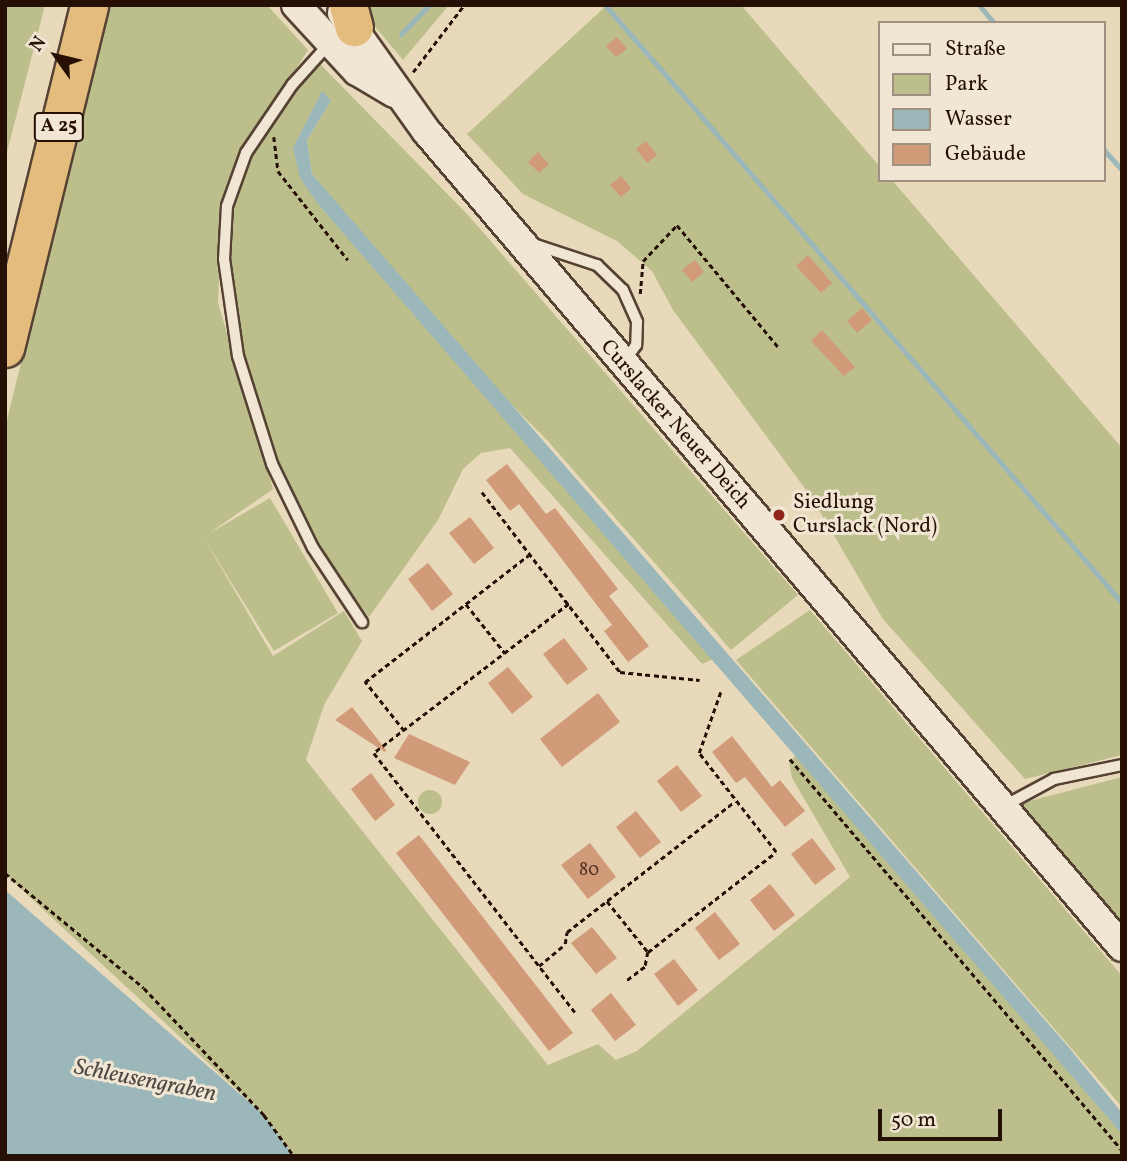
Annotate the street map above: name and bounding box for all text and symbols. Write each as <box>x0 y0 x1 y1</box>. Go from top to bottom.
north arrow <box>21 21 91 91</box>
legend <box>878 21 1106 182</box>
text: N <box>24 31 53 57</box>
text: Straße <box>945 35 1006 64</box>
text: Park <box>945 70 988 99</box>
text: Wasser <box>945 105 1012 134</box>
road number: A 25 <box>33 111 85 142</box>
text: Gebäude <box>945 140 1026 169</box>
street label: Curslacker Neuer Deich <box>595 335 755 515</box>
place label: Siedlung Curslack (Nord) <box>793 490 937 540</box>
marker: Siedlung Curslack (Nord) <box>771 507 787 523</box>
house number: 80 <box>579 860 599 882</box>
water label: Schleusengraben <box>72 1054 218 1108</box>
scale bar <box>882 1094 1006 1138</box>
text: 50 m <box>891 1106 936 1135</box>

